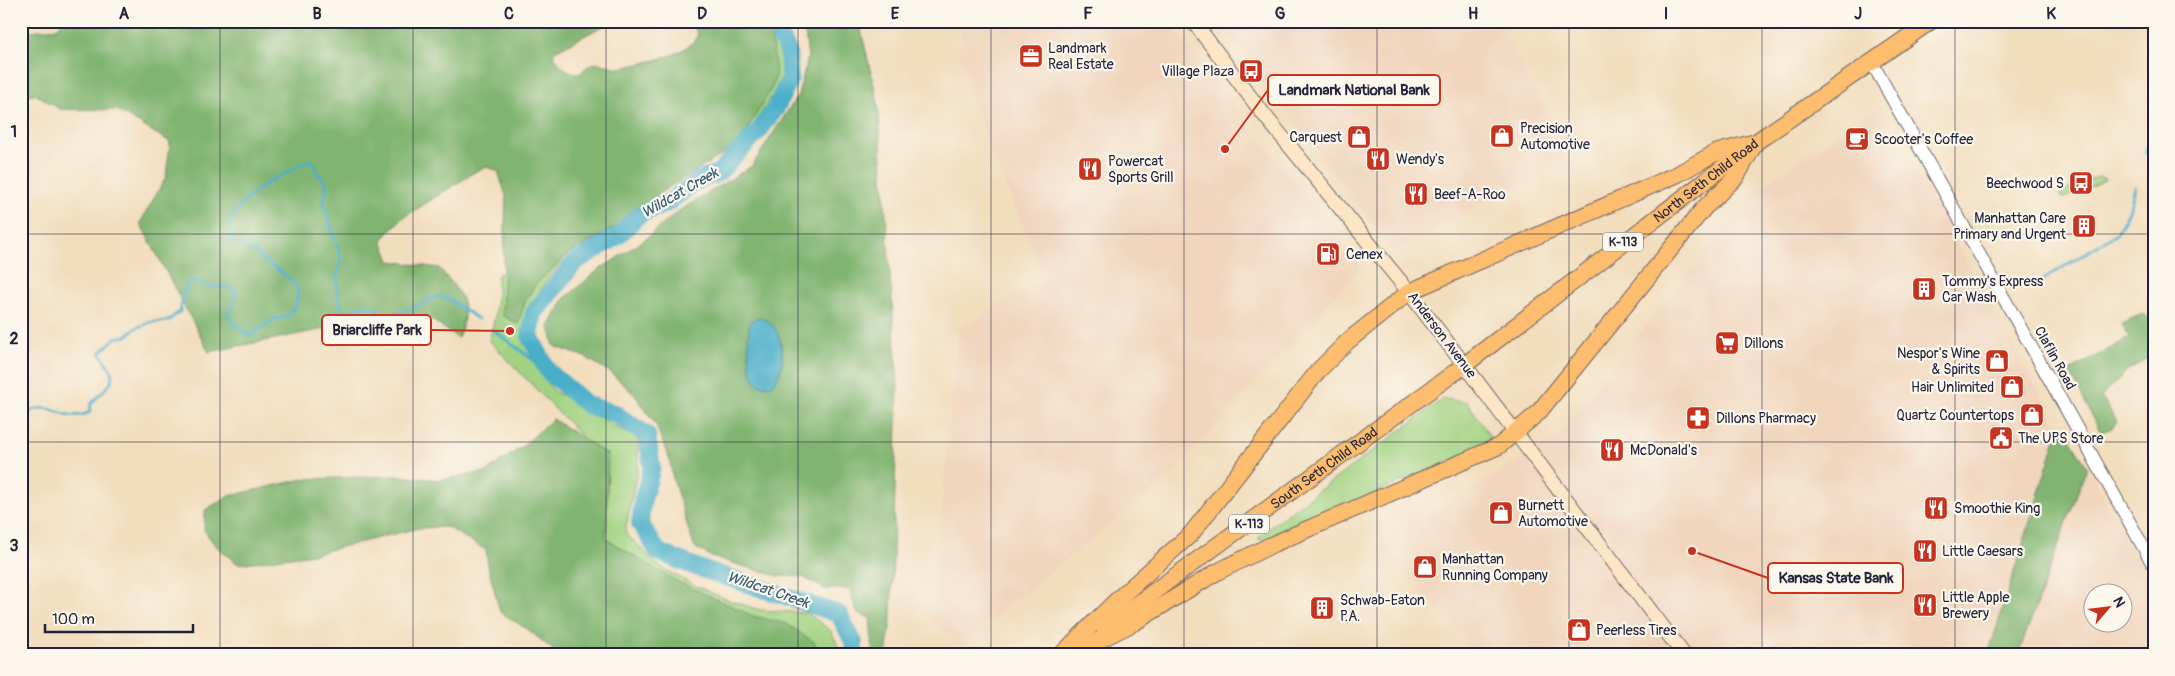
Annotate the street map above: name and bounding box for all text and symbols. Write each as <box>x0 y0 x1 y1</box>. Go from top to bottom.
text: A <box>119 4 130 24</box>
text: B <box>312 4 322 24</box>
text: C <box>504 4 514 24</box>
text: D <box>697 4 707 24</box>
text: E <box>891 4 900 24</box>
text: F <box>1083 4 1093 24</box>
text: G <box>1275 4 1286 24</box>
text: H <box>1468 4 1478 24</box>
text: I <box>1664 4 1668 24</box>
text: J <box>1854 4 1862 24</box>
text: K <box>2046 4 2056 24</box>
place label: Landmark Real Estate <box>1048 40 1114 73</box>
office icon: Landmark Real Estate <box>1018 43 1044 69</box>
bus stop icon: Village Plaza <box>1238 58 1264 84</box>
place label: Village Plaza <box>1162 63 1234 80</box>
callout: Landmark National Bank <box>1268 75 1440 105</box>
text: Landmark National Bank <box>1278 81 1430 100</box>
place label: Precision Automotive <box>1520 120 1590 153</box>
text: 1 <box>11 122 17 142</box>
shop icon: Precision Automotive <box>1489 123 1515 149</box>
shop icon: Carquest <box>1346 124 1372 150</box>
cafe icon: Scooter's Coffee <box>1844 126 1870 152</box>
place label: Carquest <box>1289 129 1342 146</box>
place label: Scooter's Coffee <box>1874 131 1973 148</box>
street label: North Seth Child Road <box>1650 135 1762 226</box>
restaurant icon: Wendy's <box>1365 146 1391 172</box>
place label: Wendy's <box>1396 151 1445 168</box>
place label: Powercat Sports Grill <box>1108 153 1174 186</box>
restaurant icon: Powercat Sports Grill <box>1077 156 1103 182</box>
water label: Wildcat Creek <box>638 163 723 223</box>
bus stop icon: Beechwood S <box>2068 170 2094 196</box>
place label: Beechwood S <box>1986 175 2064 192</box>
restaurant icon: Beef-A-Roo <box>1403 181 1429 207</box>
place label: Beef-A-Roo <box>1434 186 1506 203</box>
place label: Manhattan Care Primary and Urgent <box>1953 210 2066 243</box>
building icon: Manhattan Care Primary and Urgent <box>2071 213 2097 239</box>
road number: K-113 <box>1603 232 1643 252</box>
fuel station icon: Cenex <box>1315 241 1341 267</box>
place label: Cenex <box>1346 246 1383 263</box>
place label: Tommy's Express Car Wash <box>1942 273 2044 306</box>
building icon: Tommy's Express Car Wash <box>1911 276 1937 302</box>
street label: Anderson Avenue <box>1404 289 1480 382</box>
callout: Briarcliffe Park <box>322 315 431 345</box>
text: Briarcliffe Park <box>332 321 422 340</box>
street label: Claflin Road <box>2031 323 2079 393</box>
text: 2 <box>10 329 19 349</box>
supermarket icon: Dillons <box>1714 330 1740 356</box>
place label: Dillons <box>1744 335 1784 352</box>
place label: Nespor's Wine & Spirits <box>1897 345 1981 378</box>
shop icon: Nespor's Wine & Spirits <box>1984 348 2010 374</box>
shop icon: Hair Unlimited <box>1999 374 2025 400</box>
place label: Hair Unlimited <box>1911 379 1994 396</box>
shop icon: Quartz Countertops <box>2019 402 2045 428</box>
pharmacy icon: Dillons Pharmacy <box>1685 405 1711 431</box>
place label: Quartz Countertops <box>1896 407 2015 424</box>
place label: Dillons Pharmacy <box>1716 410 1816 427</box>
street label: South Seth Child Road <box>1267 423 1381 512</box>
public building icon: The UPS Store <box>1988 425 2014 451</box>
place label: The UPS Store <box>2018 430 2104 447</box>
restaurant icon: McDonald's <box>1599 437 1625 463</box>
place label: McDonald's <box>1630 442 1698 459</box>
restaurant icon: Smoothie King <box>1923 495 1949 521</box>
place label: Burnett Automotive <box>1518 497 1588 530</box>
shop icon: Burnett Automotive <box>1488 500 1514 526</box>
place label: Smoothie King <box>1954 500 2040 517</box>
road number: K-113 <box>1229 514 1269 534</box>
text: 3 <box>10 536 19 556</box>
restaurant icon: Little Caesars <box>1912 538 1938 564</box>
place label: Little Caesars <box>1942 543 2024 560</box>
place label: Manhattan Running Company <box>1442 551 1548 584</box>
shop icon: Manhattan Running Company <box>1412 554 1438 580</box>
callout: Kansas State Bank <box>1768 563 1903 593</box>
water label: Wildcat Creek <box>725 567 813 613</box>
text: Kansas State Bank <box>1778 569 1894 588</box>
north arrow <box>2082 584 2132 634</box>
place label: Little Apple Brewery <box>1942 589 2010 622</box>
place label: Schwab-Eaton P.A. <box>1340 592 1425 625</box>
restaurant icon: Little Apple Brewery <box>1912 592 1938 618</box>
text: N <box>2109 594 2129 610</box>
building icon: Schwab-Eaton P.A. <box>1309 595 1335 621</box>
scale bar <box>45 601 192 633</box>
text: 100 m <box>52 610 95 629</box>
shop icon: Peerless Tires <box>1566 617 1592 643</box>
place label: Peerless Tires <box>1596 622 1677 639</box>

